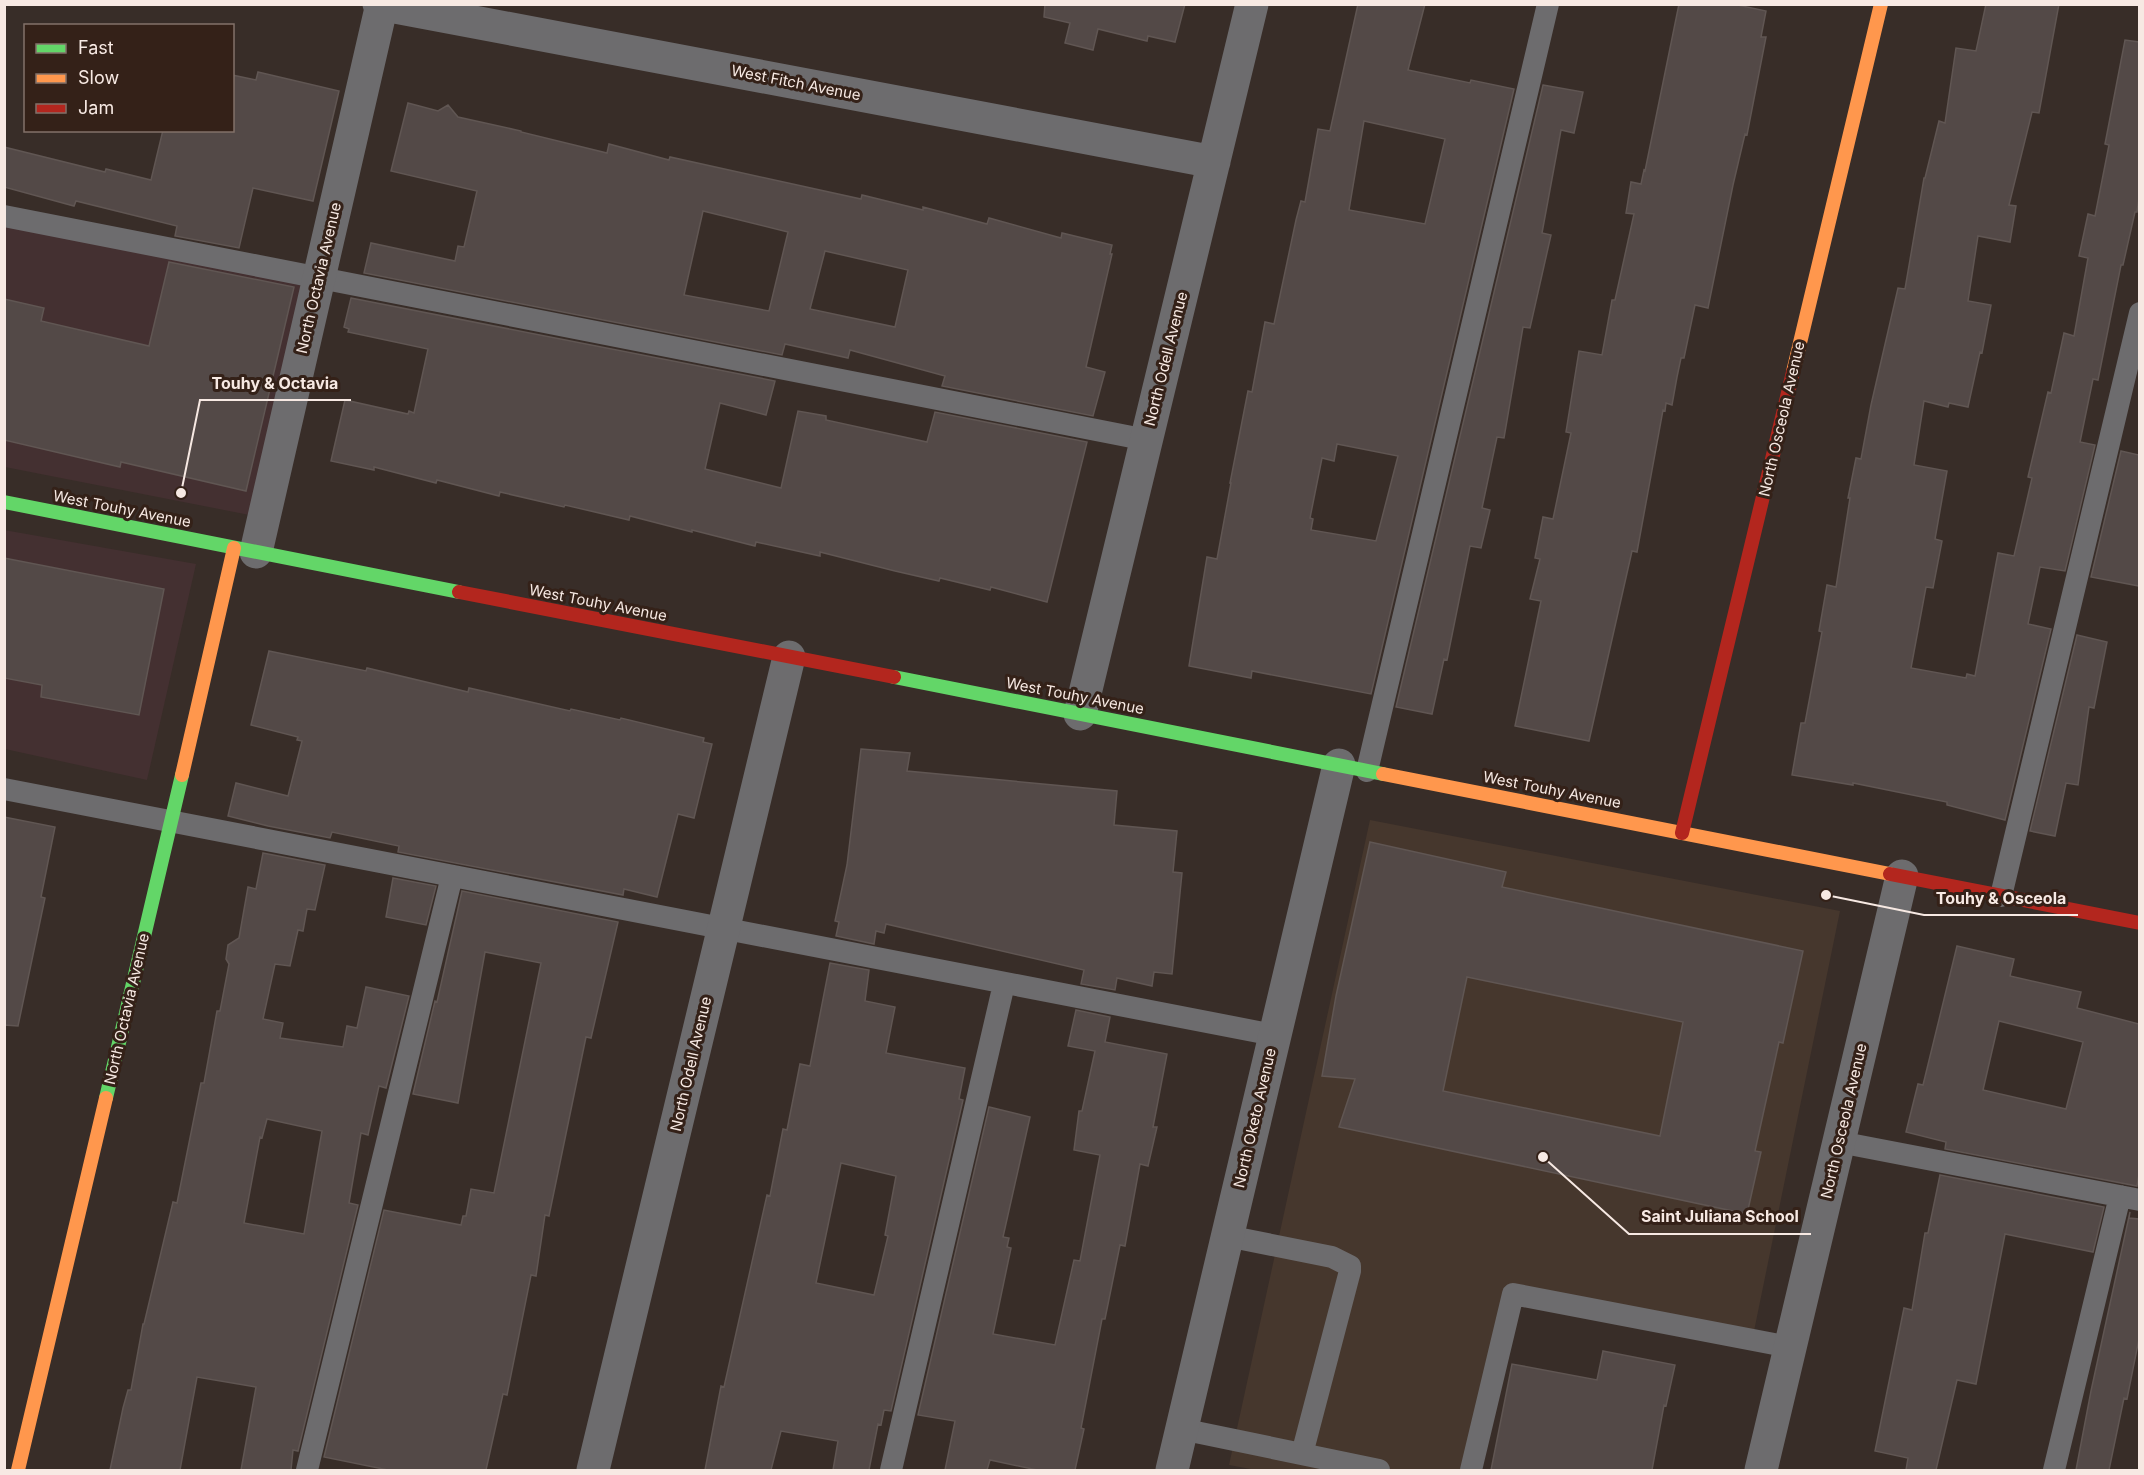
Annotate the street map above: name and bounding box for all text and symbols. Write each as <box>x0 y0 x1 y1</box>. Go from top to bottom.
legend <box>24 24 234 132</box>
text: Fast <box>78 37 114 58</box>
street label: West Fitch Avenue <box>730 61 862 104</box>
text: Slow <box>78 67 119 88</box>
text: Jam <box>78 97 114 118</box>
street label: North Octavia Avenue <box>292 200 345 355</box>
street label: North Odell Avenue <box>1140 290 1191 428</box>
street label: North Osceola Avenue <box>1754 339 1809 498</box>
callout: Touhy & Octavia <box>200 366 351 400</box>
text: Touhy & Octavia <box>212 373 338 393</box>
street label: West Touhy Avenue <box>51 486 193 531</box>
street label: West Touhy Avenue <box>527 580 669 625</box>
street label: West Touhy Avenue <box>1004 673 1146 718</box>
street label: West Touhy Avenue <box>1481 767 1623 812</box>
callout: Touhy & Osceola <box>1924 881 2078 915</box>
text: Touhy & Osceola <box>1936 888 2066 908</box>
street label: North Octavia Avenue <box>100 931 153 1086</box>
street label: North Odell Avenue <box>666 995 715 1133</box>
street label: North Osceola Avenue <box>1816 1041 1871 1200</box>
street label: North Oketo Avenue <box>1229 1046 1280 1190</box>
callout: Saint Juliana School <box>1629 1200 1811 1234</box>
text: Saint Juliana School <box>1641 1206 1799 1226</box>

